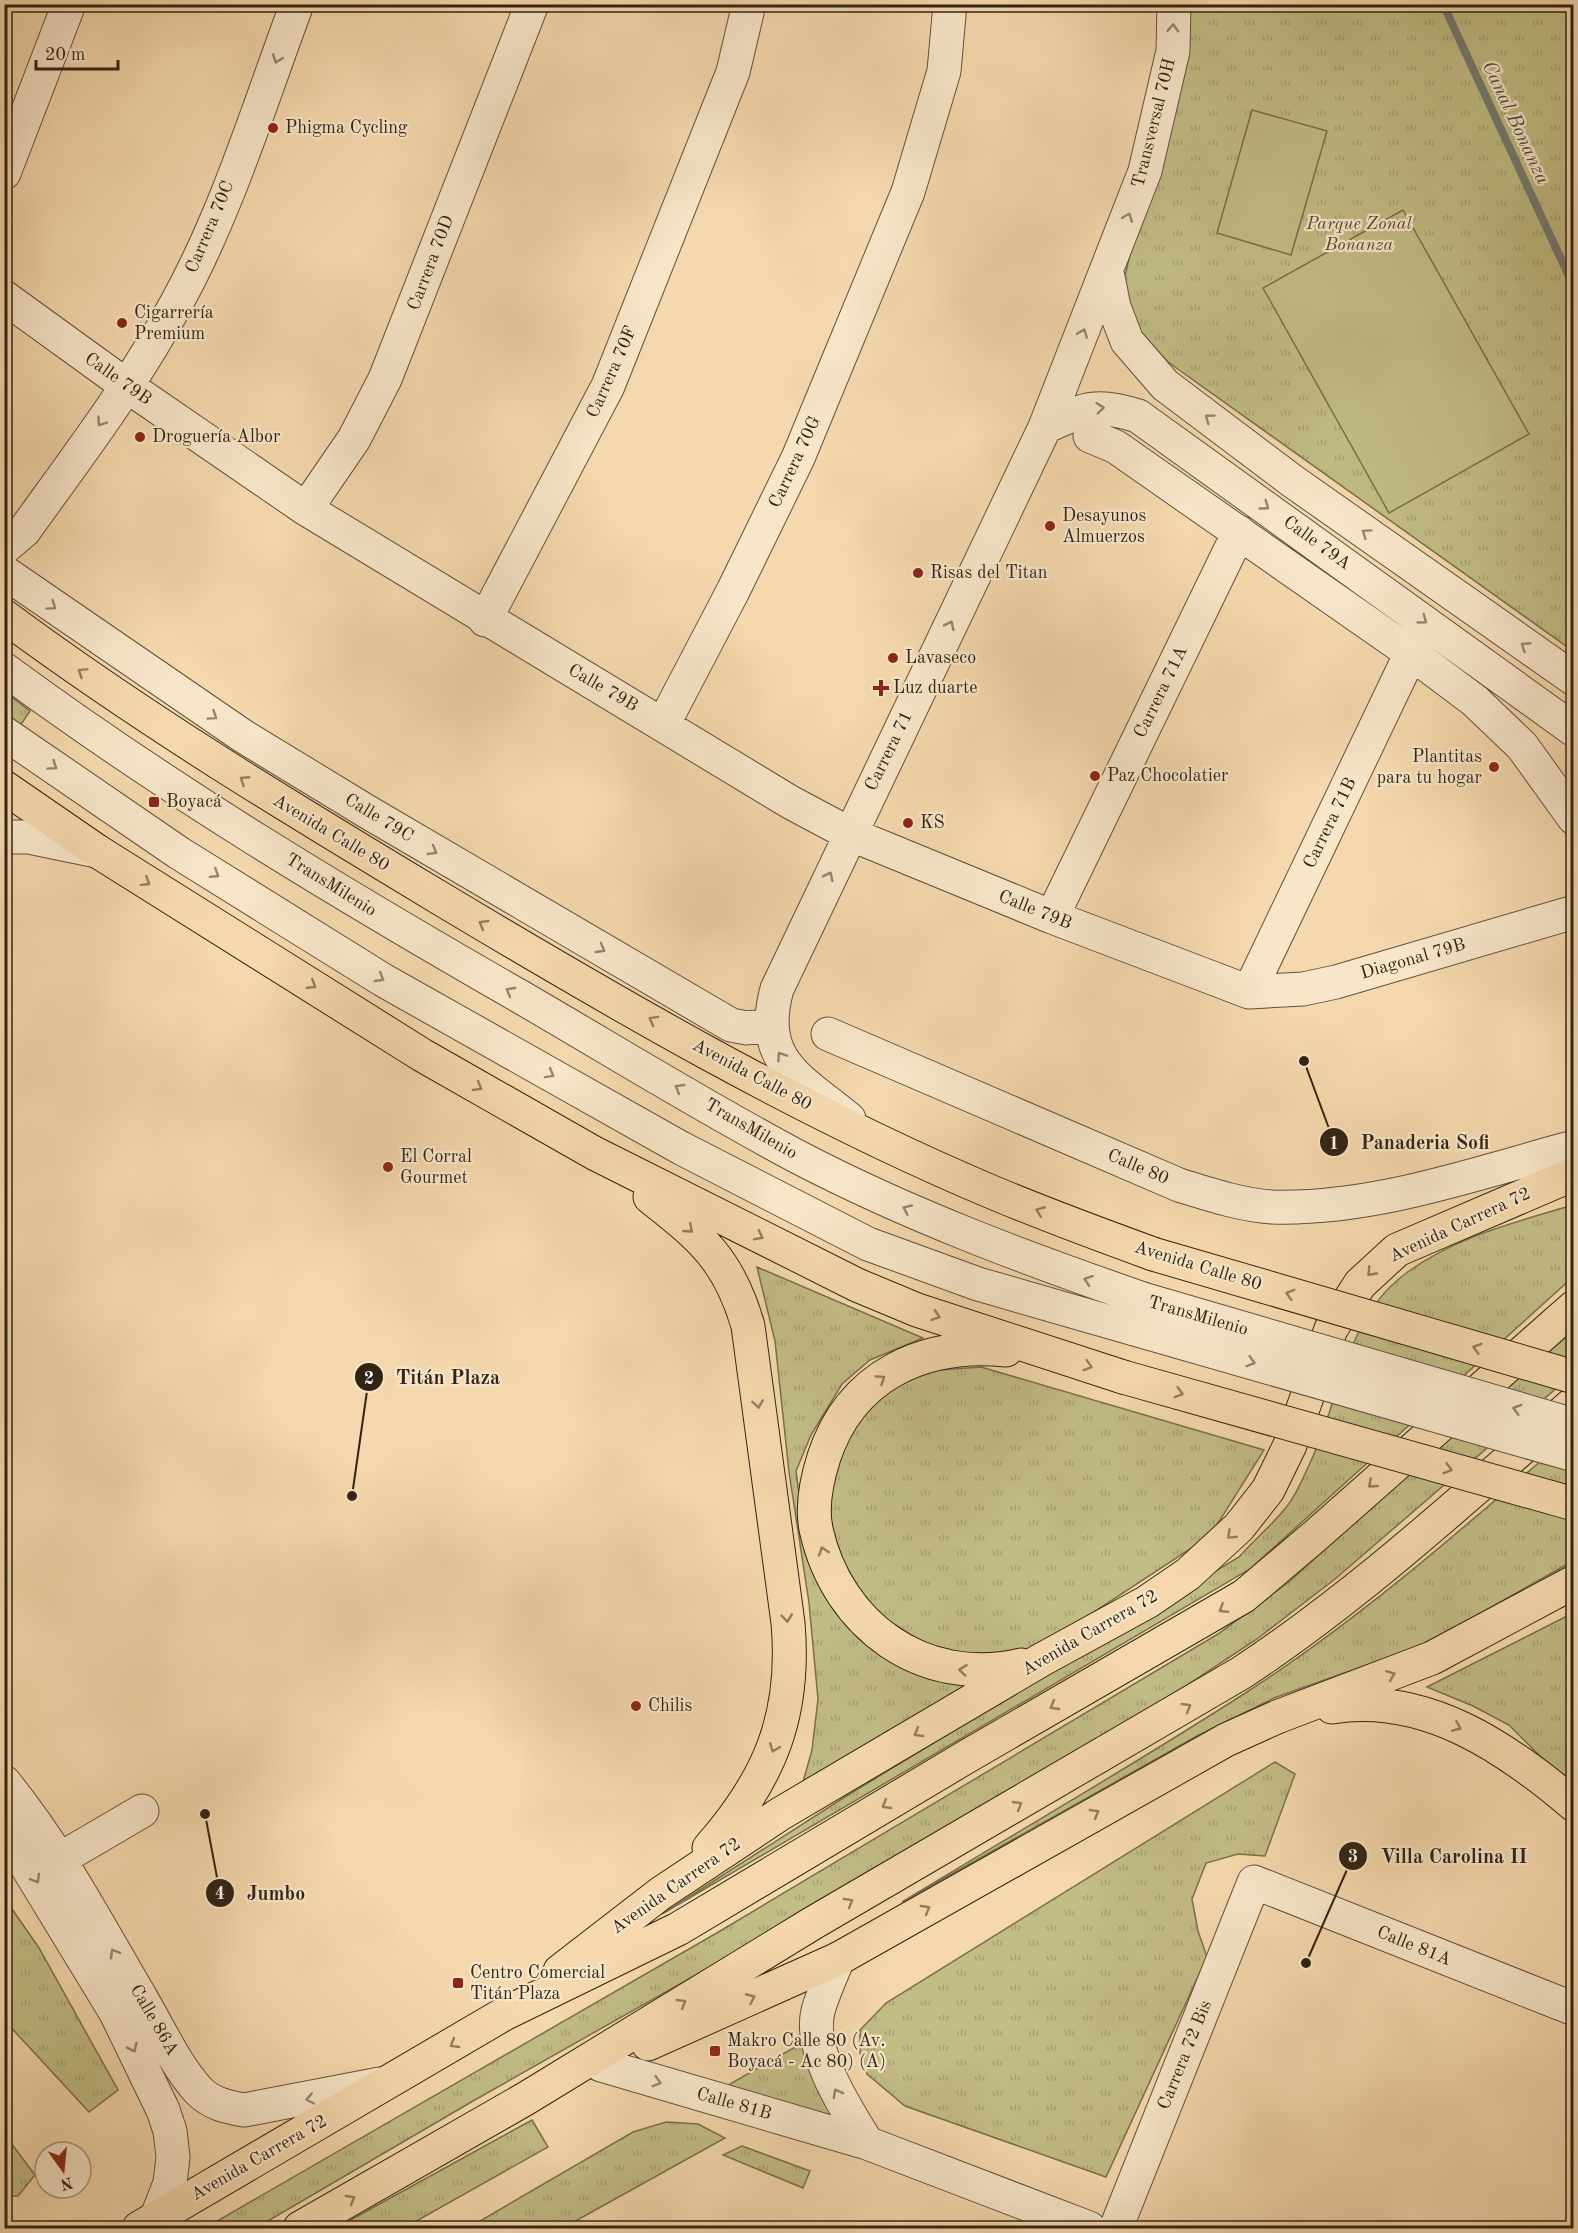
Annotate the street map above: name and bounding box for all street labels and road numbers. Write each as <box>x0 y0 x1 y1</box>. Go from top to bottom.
street label: Transversal 70H <box>1129 56 1179 190</box>
street label: Carrera 70C <box>183 178 237 276</box>
street label: Carrera 70D <box>405 213 457 313</box>
street label: Carrera 70F <box>584 323 640 421</box>
street label: Calle 79B <box>81 349 155 409</box>
street label: Carrera 70G <box>766 413 824 511</box>
street label: Calle 79A <box>1280 513 1354 574</box>
street label: Carrera 71A <box>1131 643 1191 741</box>
street label: Calle 79B <box>565 661 641 715</box>
street label: Carrera 71 <box>862 708 916 794</box>
street label: Carrera 71B <box>1300 775 1360 871</box>
street label: Calle 79C <box>341 790 417 846</box>
street label: Avenida Calle 80 <box>270 791 392 875</box>
street label: TransMilenio <box>282 850 380 920</box>
street label: Calle 79B <box>996 887 1074 933</box>
street label: Diagonal 79B <box>1358 935 1468 983</box>
street label: Avenida Calle 80 <box>689 1036 815 1114</box>
street label: TransMilenio <box>702 1095 800 1163</box>
street label: Calle 80 <box>1105 1146 1171 1188</box>
street label: Avenida Carrera 72 <box>1387 1184 1533 1266</box>
street label: Avenida Calle 80 <box>1132 1238 1264 1294</box>
street label: TransMilenio <box>1146 1293 1250 1339</box>
street label: Avenida Carrera 72 <box>1019 1587 1161 1679</box>
street label: Avenida Carrera 72 <box>608 1835 744 1937</box>
street label: Calle 81A <box>1374 1923 1454 1969</box>
street label: Calle 86A <box>127 1981 182 2059</box>
street label: Carrera 72 Bis <box>1155 1998 1215 2112</box>
street label: Calle 81B <box>694 2085 774 2123</box>
street label: Avenida Carrera 72 <box>188 2112 330 2204</box>

